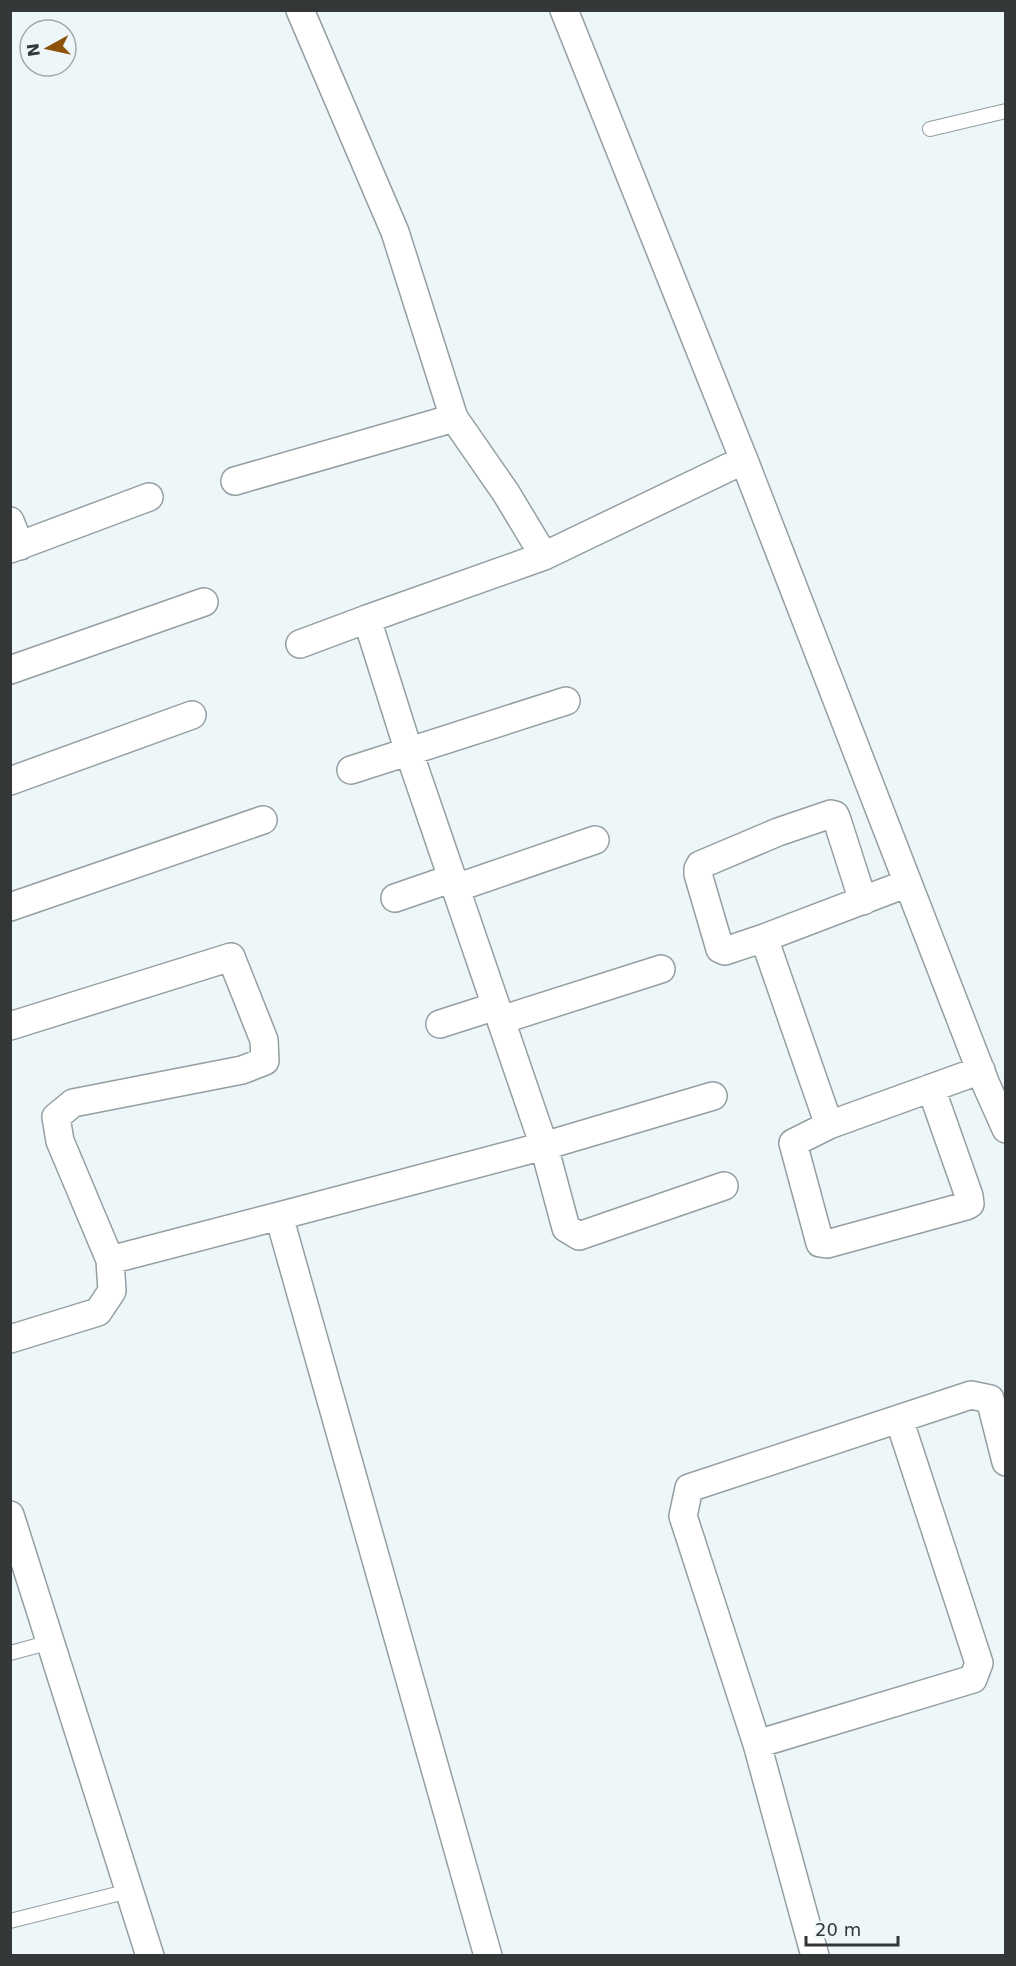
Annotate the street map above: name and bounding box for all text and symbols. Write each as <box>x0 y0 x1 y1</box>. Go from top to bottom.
north arrow <box>18 18 78 78</box>
text: N <box>23 42 44 58</box>
scale bar <box>806 1909 898 1947</box>
text: 20 m <box>815 1919 861 1940</box>

